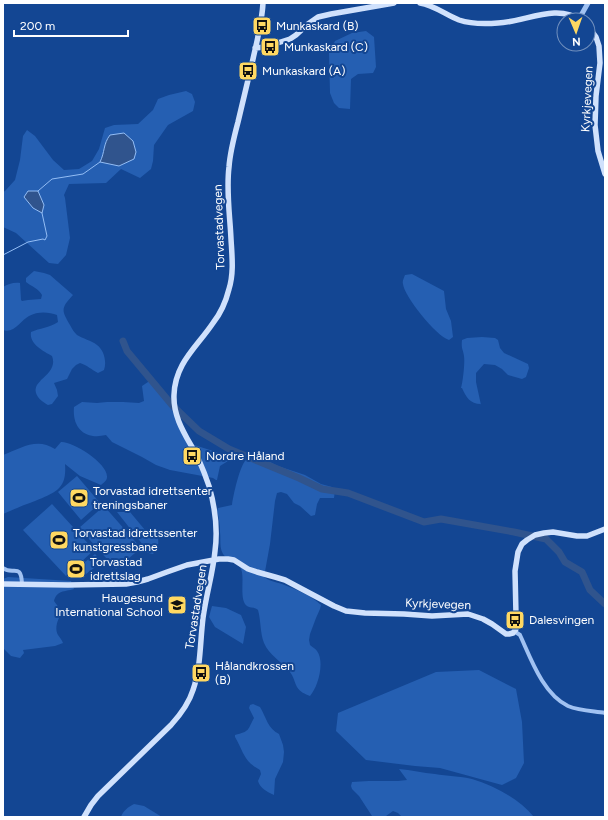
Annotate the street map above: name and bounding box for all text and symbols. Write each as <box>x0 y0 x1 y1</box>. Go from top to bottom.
scale bar <box>14 12 128 38</box>
north arrow <box>556 12 596 52</box>
bus stop icon: Munkaskard (B) <box>251 15 273 37</box>
text: 200 m <box>20 19 55 33</box>
place label: Munkaskard (B) <box>276 19 359 33</box>
text: N <box>572 35 581 48</box>
bus stop icon: Munkaskard (C) <box>259 36 281 58</box>
place label: Munkaskard (C) <box>284 40 368 54</box>
bus stop icon: Munkaskard (A) <box>237 60 259 82</box>
place label: Munkaskard (A) <box>262 64 345 78</box>
street label: Kyrkjevegen <box>578 65 596 132</box>
street label: Torvastadvegen <box>211 184 227 270</box>
bus stop icon: Nordre Håland <box>181 445 203 467</box>
place label: Nordre Håland <box>206 449 285 463</box>
place label: Torvastad idrettsenter treningsbaner <box>93 484 212 512</box>
sports icon: Torvastad idrettsenter treningsbaner <box>68 487 90 509</box>
place label: Torvastad idrettssenter kunstgressbane <box>73 526 197 554</box>
sports icon: Torvastad idrettssenter kunstgressbane <box>48 529 70 551</box>
place label: Torvastad idrettslag <box>90 555 142 583</box>
sports icon: Torvastad idrettslag <box>65 558 87 580</box>
street label: Torvastadvegen <box>182 563 210 650</box>
place label: Haugesund International School <box>55 591 163 619</box>
school or university icon: Haugesund International School <box>166 594 188 616</box>
street label: Kyrkjevegen <box>405 596 472 612</box>
bus stop icon: Dalesvingen <box>504 609 526 631</box>
place label: Dalesvingen <box>529 613 594 627</box>
place label: Hålandkrossen (B) <box>215 659 294 687</box>
bus stop icon: Hålandkrossen (B) <box>190 662 212 684</box>

